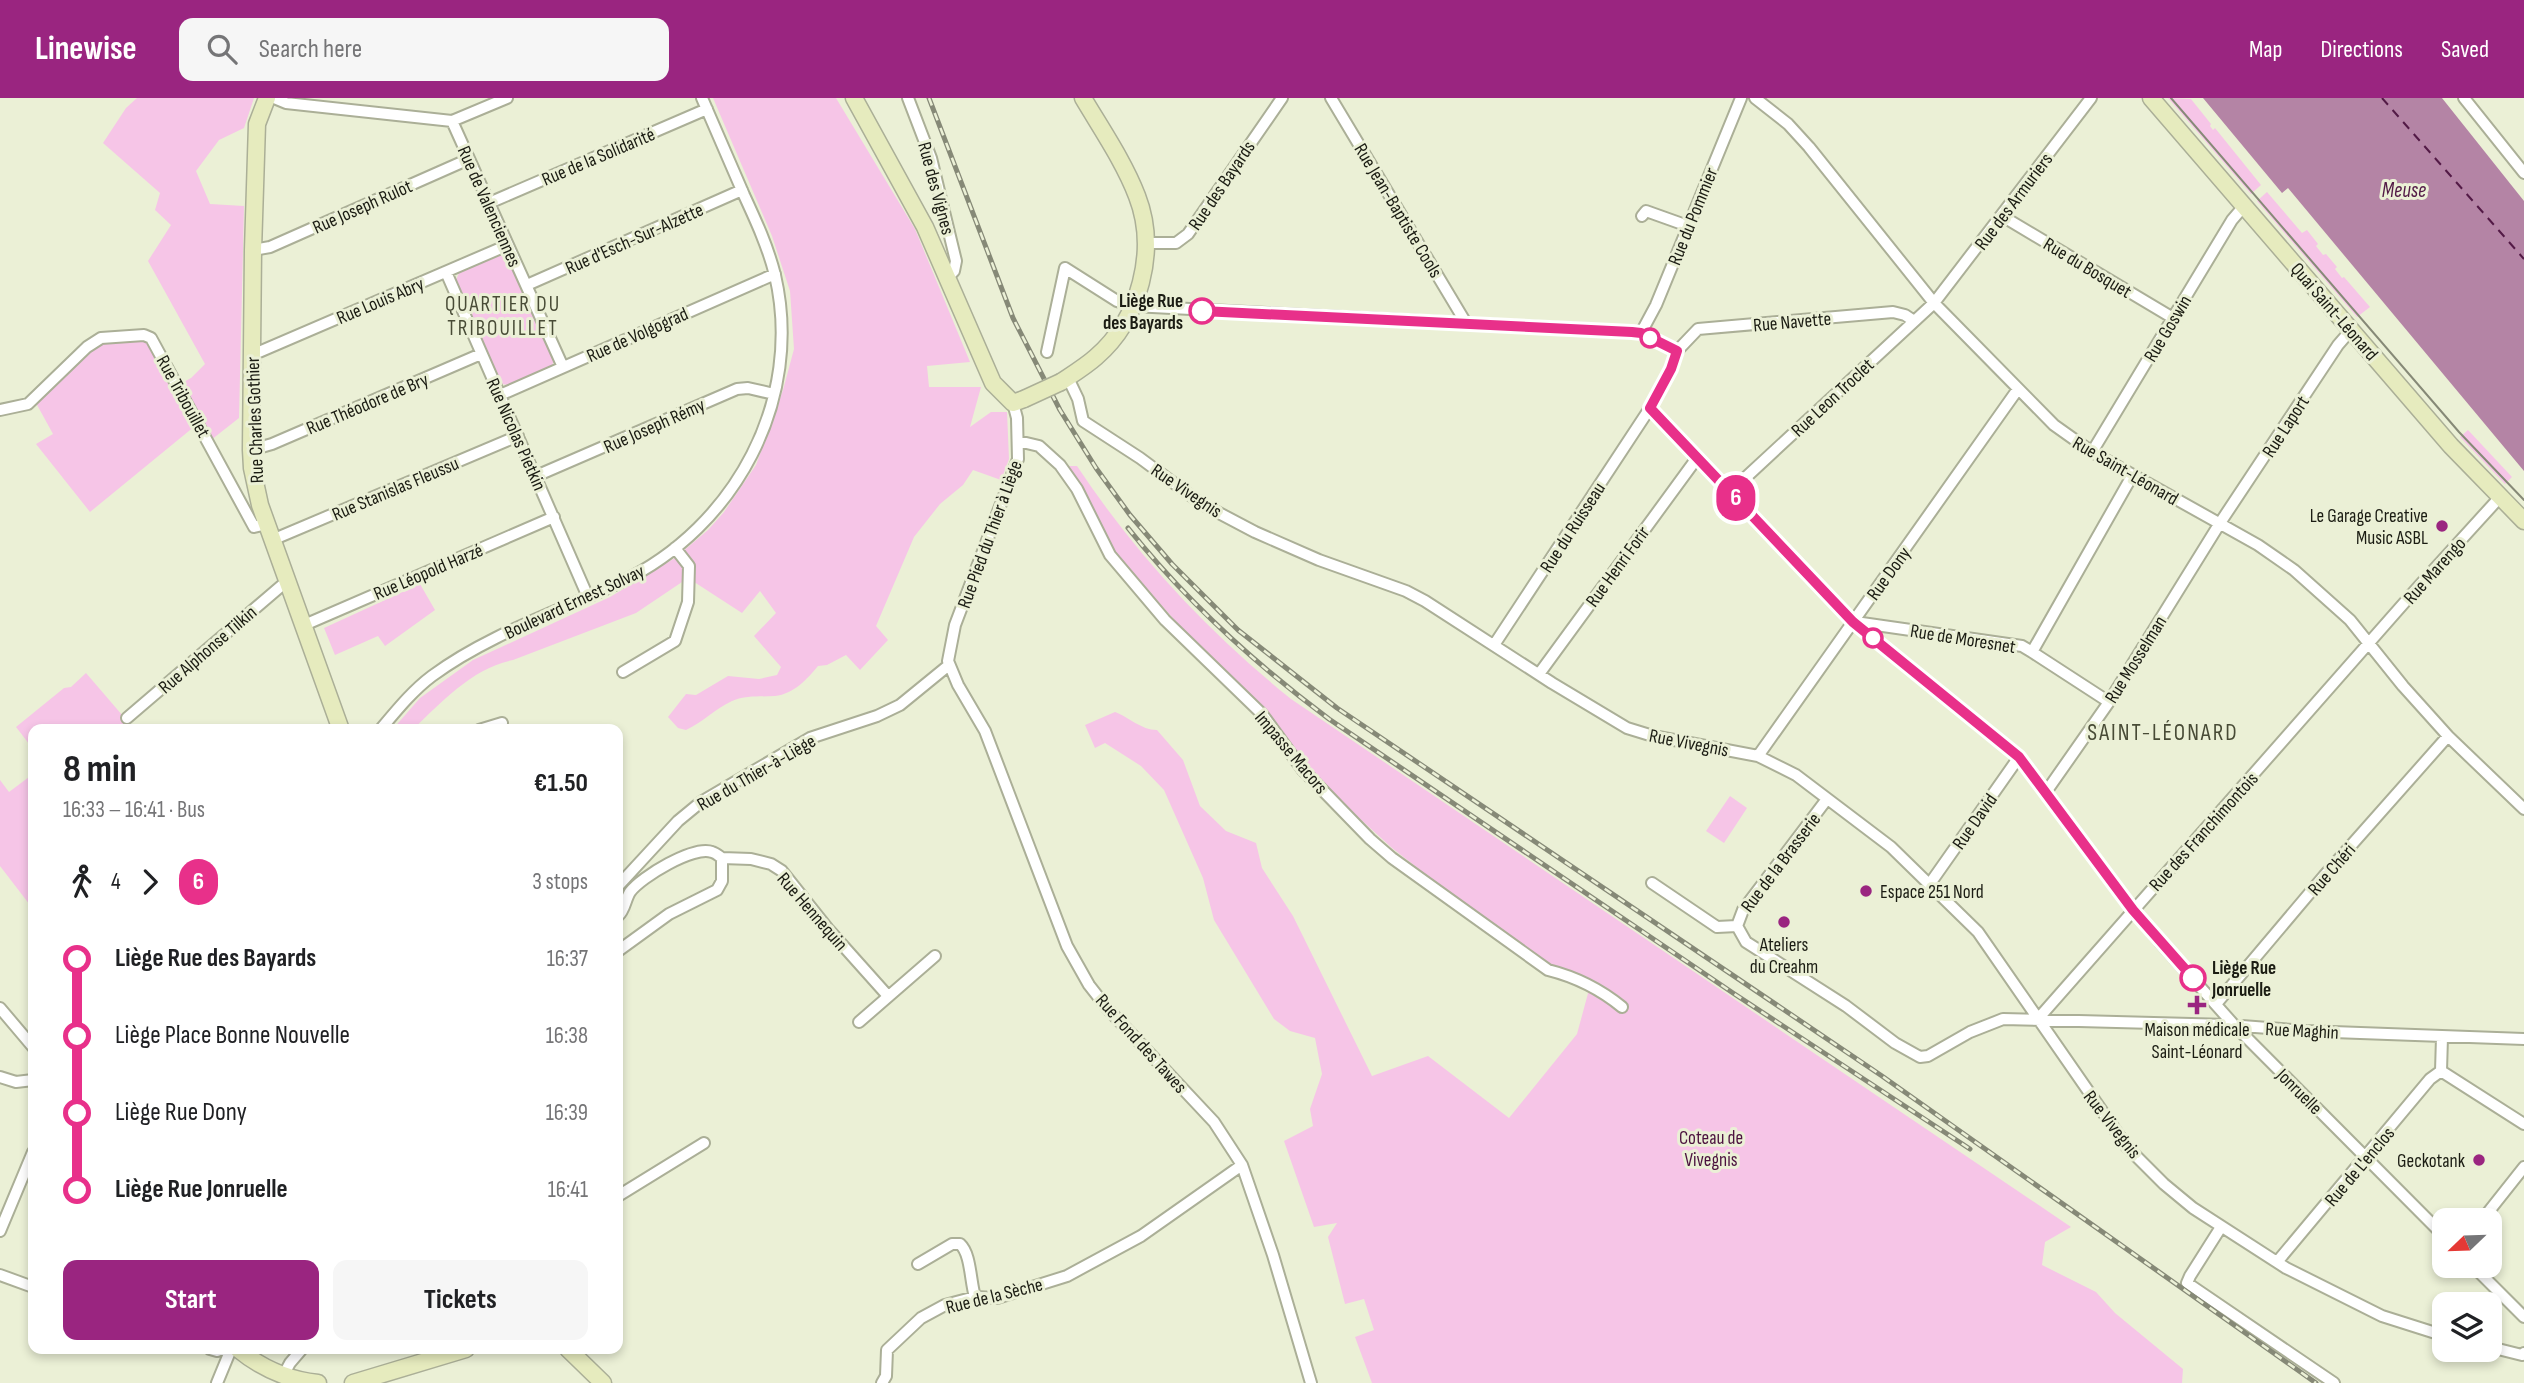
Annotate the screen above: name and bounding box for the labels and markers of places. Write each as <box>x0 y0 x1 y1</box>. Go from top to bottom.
place label: Liège Rue des Bayards <box>1103 290 1183 335</box>
marker: Liège Rue des Bayards <box>1189 298 1215 324</box>
unlabelled marker <box>1640 328 1660 348</box>
place label: Le Garage Creative Music ASBL <box>2310 505 2428 550</box>
marker: Le Garage Creative Music ASBL <box>2434 518 2450 534</box>
unlabelled marker <box>1863 628 1883 648</box>
place label: Espace 251 Nord <box>1880 881 1984 904</box>
marker: Espace 251 Nord <box>1858 883 1874 899</box>
marker: Ateliers du Creahm <box>1776 914 1792 930</box>
place label: Ateliers du Creahm <box>1750 934 1818 979</box>
place label: Liège Rue Jonruelle <box>2211 957 2276 1002</box>
marker: Liège Rue Jonruelle <box>2180 965 2206 991</box>
marker: Maison médicale Saint-Léonard <box>2187 995 2207 1015</box>
place label: Maison médicale Saint-Léonard <box>2144 1019 2250 1064</box>
place label: Geckotank <box>2397 1150 2466 1173</box>
marker: Geckotank <box>2471 1152 2487 1168</box>

